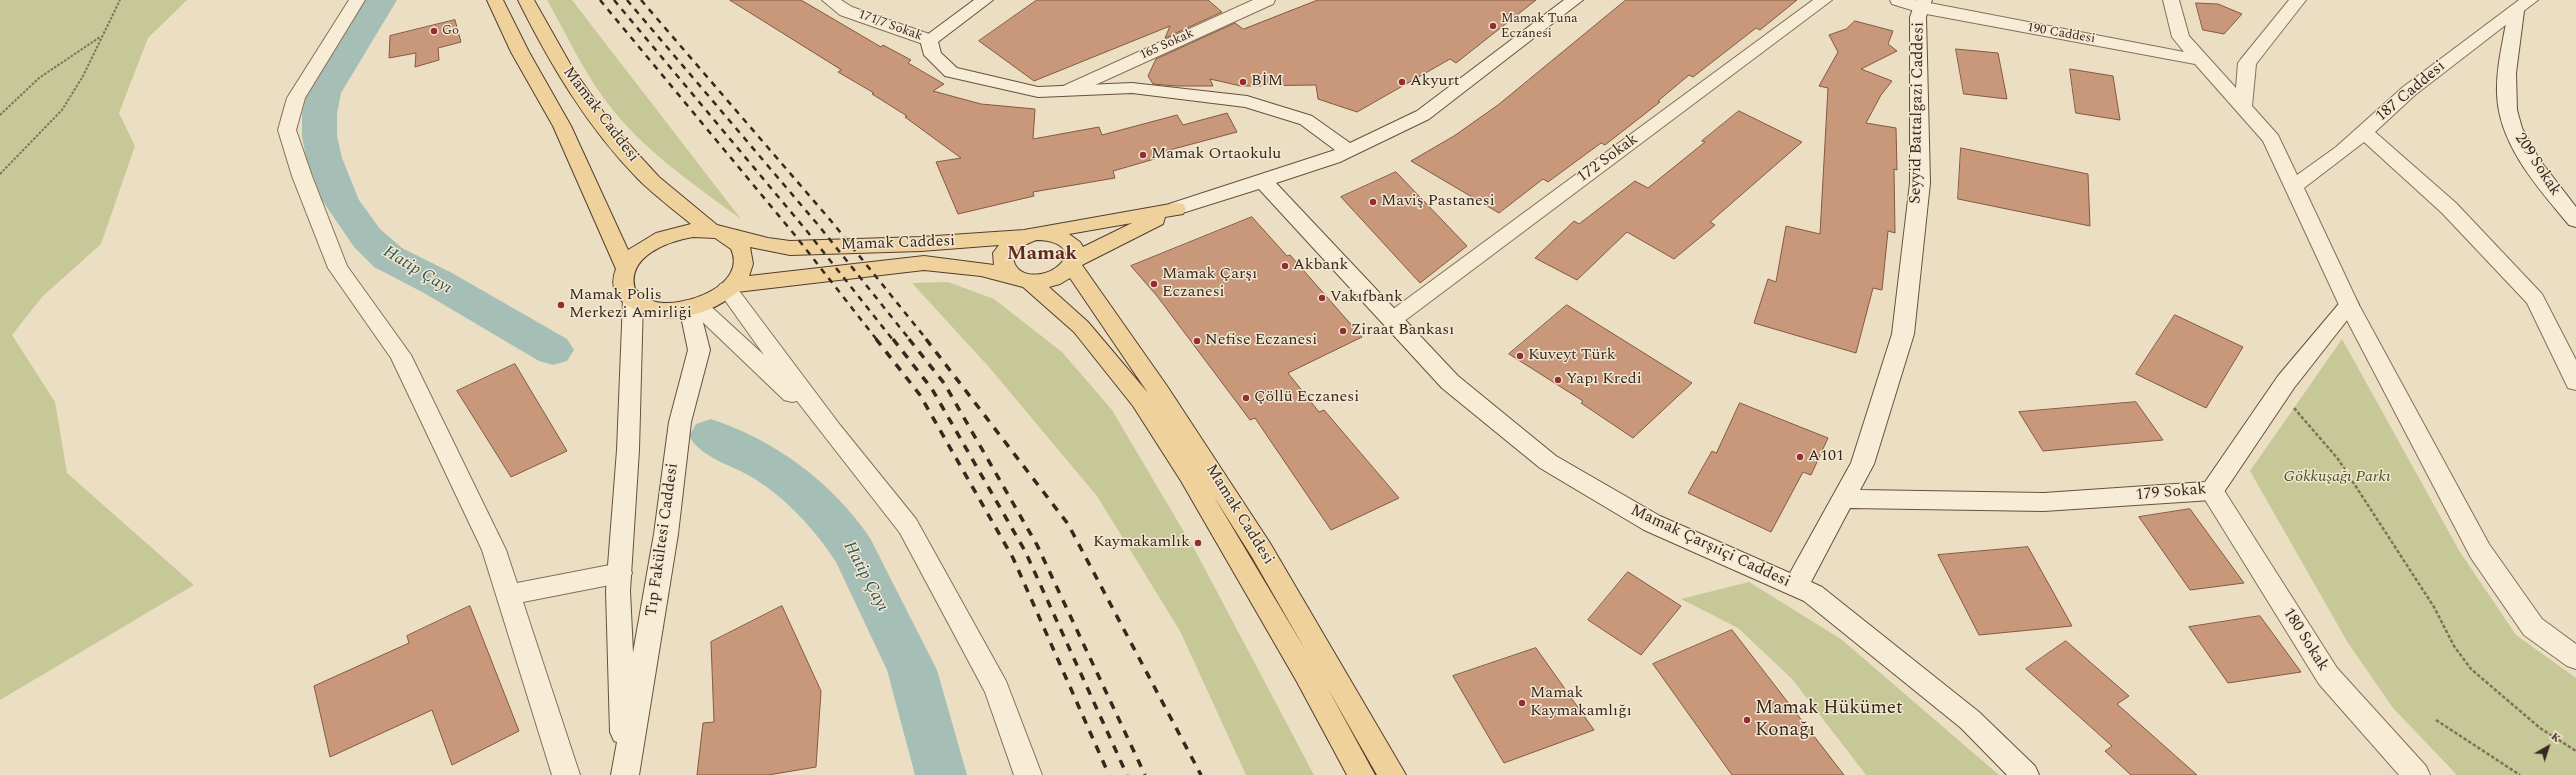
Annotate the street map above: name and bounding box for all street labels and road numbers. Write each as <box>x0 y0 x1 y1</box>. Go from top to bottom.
street label: 171/7 Sokak <box>856 7 924 45</box>
street label: 190 Caddesi <box>2026 20 2096 48</box>
street label: Seyyid Battalgazi Caddesi <box>1907 22 1929 204</box>
street label: 165 Sokak <box>1138 26 1196 64</box>
street label: 187 Caddesi <box>2372 57 2450 127</box>
street label: Mamak Caddesi <box>558 63 642 167</box>
street label: 172 Sokak <box>1574 130 1642 188</box>
street label: 209 Sokak <box>2510 130 2564 200</box>
street label: Mamak Caddesi <box>840 232 956 256</box>
street label: Mamak Caddesi <box>1201 461 1277 569</box>
street label: Tıp Fakültesi Caddesi <box>643 462 683 618</box>
street label: 179 Sokak <box>2135 480 2207 506</box>
street label: Mamak Çarşıiçi Caddesi <box>1627 502 1793 592</box>
street label: 180 Sokak <box>2278 605 2332 675</box>

